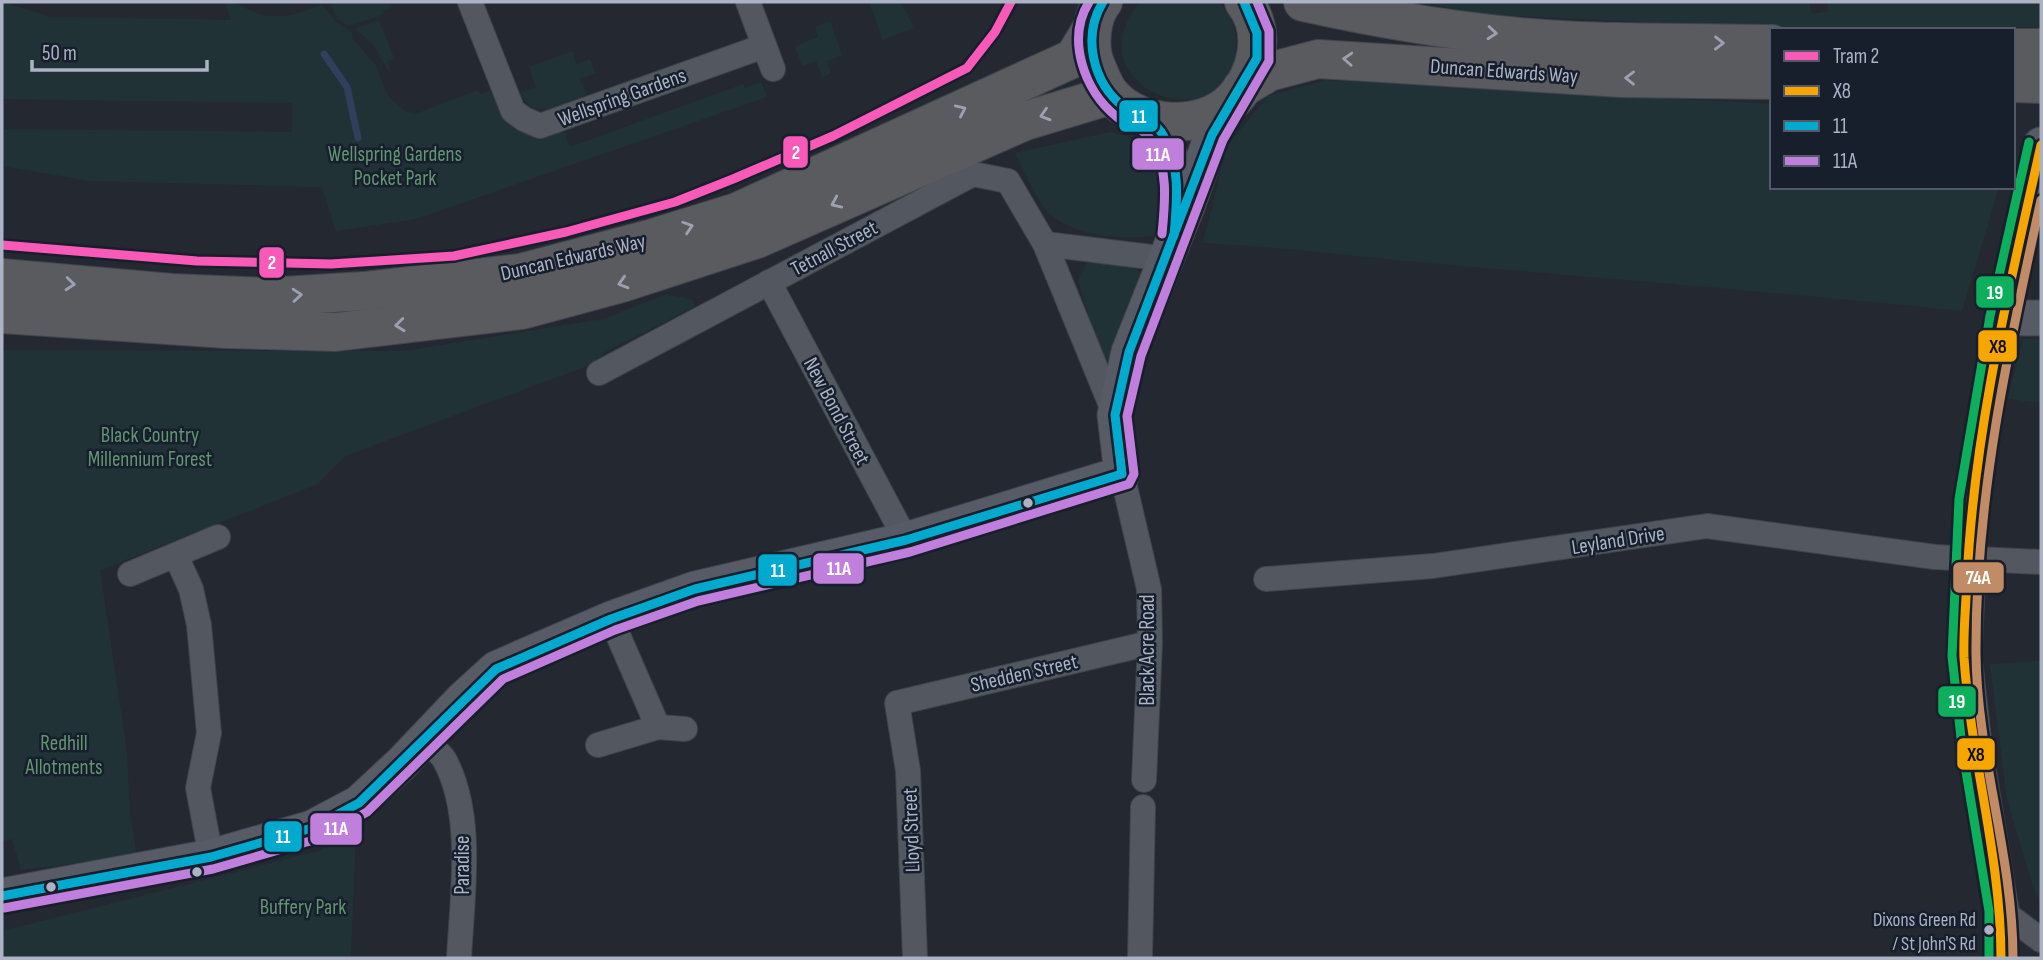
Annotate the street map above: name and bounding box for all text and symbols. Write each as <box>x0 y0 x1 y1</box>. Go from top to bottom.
one-way arrow <box>1486 26 1498 41</box>
scale bar <box>32 28 206 72</box>
legend <box>1770 28 2015 189</box>
one-way arrow <box>1714 35 1725 51</box>
text: 50 m <box>42 41 77 66</box>
text: Tram 2 <box>1833 44 1879 69</box>
one-way arrow <box>1342 52 1353 67</box>
street label: Duncan Edwards Way <box>1429 54 1579 89</box>
street label: Wellspring Gardens <box>555 63 690 132</box>
one-way arrow <box>1624 71 1635 86</box>
text: X8 <box>1832 79 1851 104</box>
line badge: 11 <box>1118 99 1159 133</box>
one-way arrow <box>954 104 966 118</box>
one-way arrow <box>1040 106 1052 121</box>
text: 11 <box>1132 106 1147 129</box>
text: 11 <box>1833 114 1848 139</box>
line badge: 2 <box>782 135 809 169</box>
line badge: 11A <box>1131 137 1185 171</box>
park label: Wellspring Gardens Pocket Park <box>328 142 462 191</box>
text: 2 <box>792 142 800 165</box>
text: 11A <box>1146 144 1171 167</box>
text: 11A <box>1833 149 1858 174</box>
one-way arrow <box>830 195 843 209</box>
street label: Tetnall Street <box>787 215 882 282</box>
one-way arrow <box>682 221 694 235</box>
street label: Duncan Edwards Way <box>498 229 648 286</box>
line badge: 2 <box>258 246 285 279</box>
text: 2 <box>268 252 276 275</box>
one-way arrow <box>617 274 629 289</box>
line badge: 19 <box>1975 275 2015 309</box>
one-way arrow <box>64 276 75 291</box>
text: 19 <box>1987 282 2003 305</box>
one-way arrow <box>291 288 302 303</box>
one-way arrow <box>394 317 406 332</box>
line badge: X8 <box>1977 329 2018 363</box>
text: X8 <box>1988 336 2007 359</box>
street label: New Bond Street <box>798 353 875 469</box>
park label: Black Country Millennium Forest <box>88 423 212 472</box>
unlabelled marker <box>1021 496 1035 510</box>
street label: Leyland Drive <box>1570 521 1666 560</box>
line badge: 11A <box>812 552 865 585</box>
line badge: 11 <box>757 553 798 587</box>
text: 11A <box>827 558 852 581</box>
text: 11 <box>771 560 786 583</box>
line badge: 74A <box>1952 561 2005 594</box>
text: 74A <box>1965 567 1991 590</box>
street label: Black Acre Road <box>1135 594 1160 706</box>
street label: Shedden Street <box>968 649 1080 698</box>
line badge: 19 <box>1937 685 1977 718</box>
text: 19 <box>1949 691 1965 714</box>
park label: Redhill Allotments <box>24 731 103 780</box>
line badge: X8 <box>1956 737 1996 771</box>
text: X8 <box>1966 744 1985 767</box>
street label: Lloyd Street <box>898 787 925 873</box>
line badge: 11A <box>309 812 363 846</box>
text: 11A <box>324 818 349 841</box>
line badge: 11 <box>263 820 303 853</box>
text: 11 <box>276 826 291 849</box>
street label: Paradise <box>450 835 475 895</box>
unlabelled marker <box>190 865 204 879</box>
unlabelled marker <box>44 880 58 894</box>
park label: Buffery Park <box>260 895 346 920</box>
place label: Dixons Green Rd / St John'S Rd <box>1873 909 1976 956</box>
marker: Dixons Green Rd / St John'S Rd <box>1982 923 1996 937</box>

